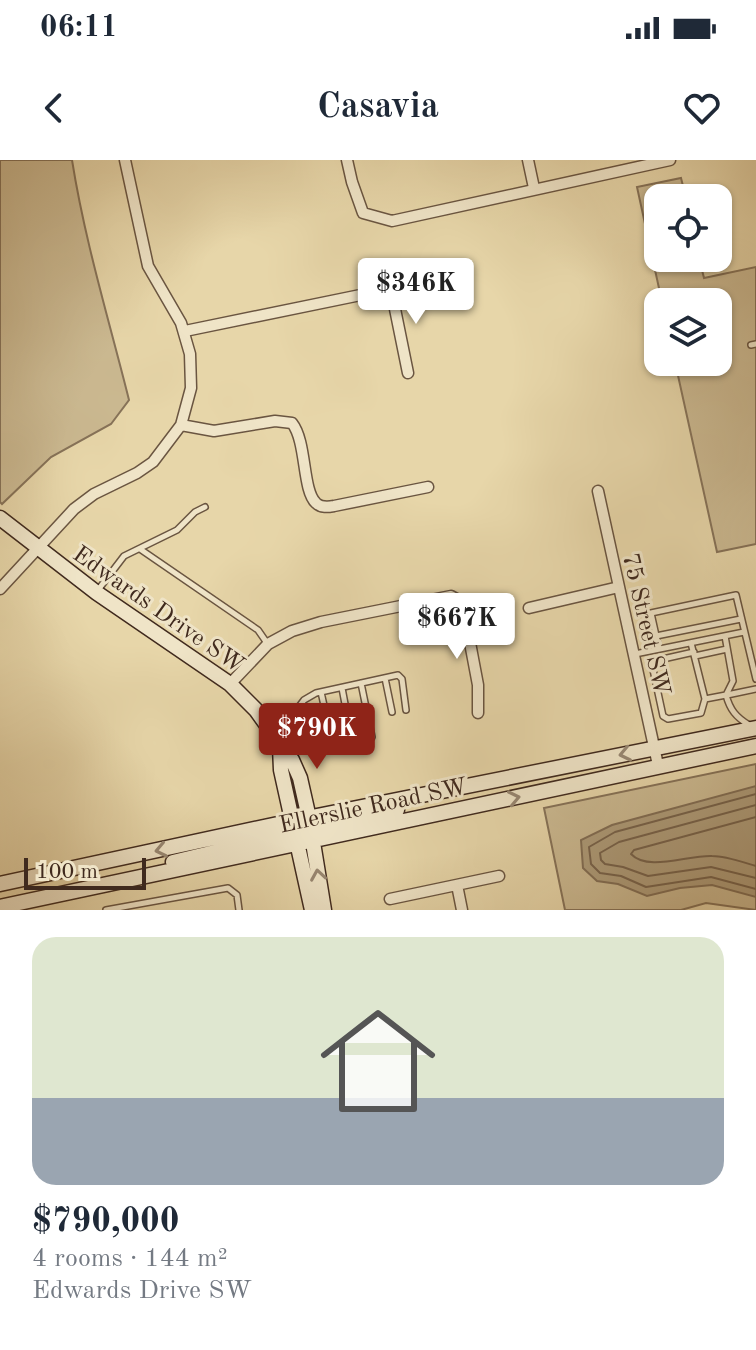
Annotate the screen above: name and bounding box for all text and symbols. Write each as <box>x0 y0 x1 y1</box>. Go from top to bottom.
text: 06:11 <box>40 13 118 43</box>
icon: back <box>32 86 76 130</box>
icon: heart <box>680 86 724 130</box>
text: Casavia <box>317 90 439 126</box>
map controls <box>644 184 732 376</box>
button: locate <box>644 184 732 272</box>
pin: $346K <box>360 258 472 326</box>
text: $346K <box>376 271 456 297</box>
button: layers <box>644 288 732 376</box>
street label: Edwards Drive SW <box>68 543 248 679</box>
street label: 75 Street SW <box>617 551 673 698</box>
pin: $667K <box>401 593 513 661</box>
text: $667K <box>417 606 497 632</box>
pin: $790K <box>261 703 373 771</box>
text: $790K <box>277 716 357 742</box>
one-way arrow <box>618 745 631 762</box>
street label: Ellerslie Road SW <box>277 775 470 839</box>
one-way arrow <box>507 790 521 807</box>
one-way arrow <box>155 841 168 858</box>
scale bar <box>24 854 146 890</box>
text: 100 m <box>36 861 98 883</box>
one-way arrow <box>311 869 328 882</box>
icon: home <box>306 989 450 1133</box>
text: $790,000 <box>32 1205 180 1239</box>
text: 4 rooms · 144 m² <box>32 1246 228 1272</box>
text: Edwards Drive SW <box>32 1278 252 1304</box>

